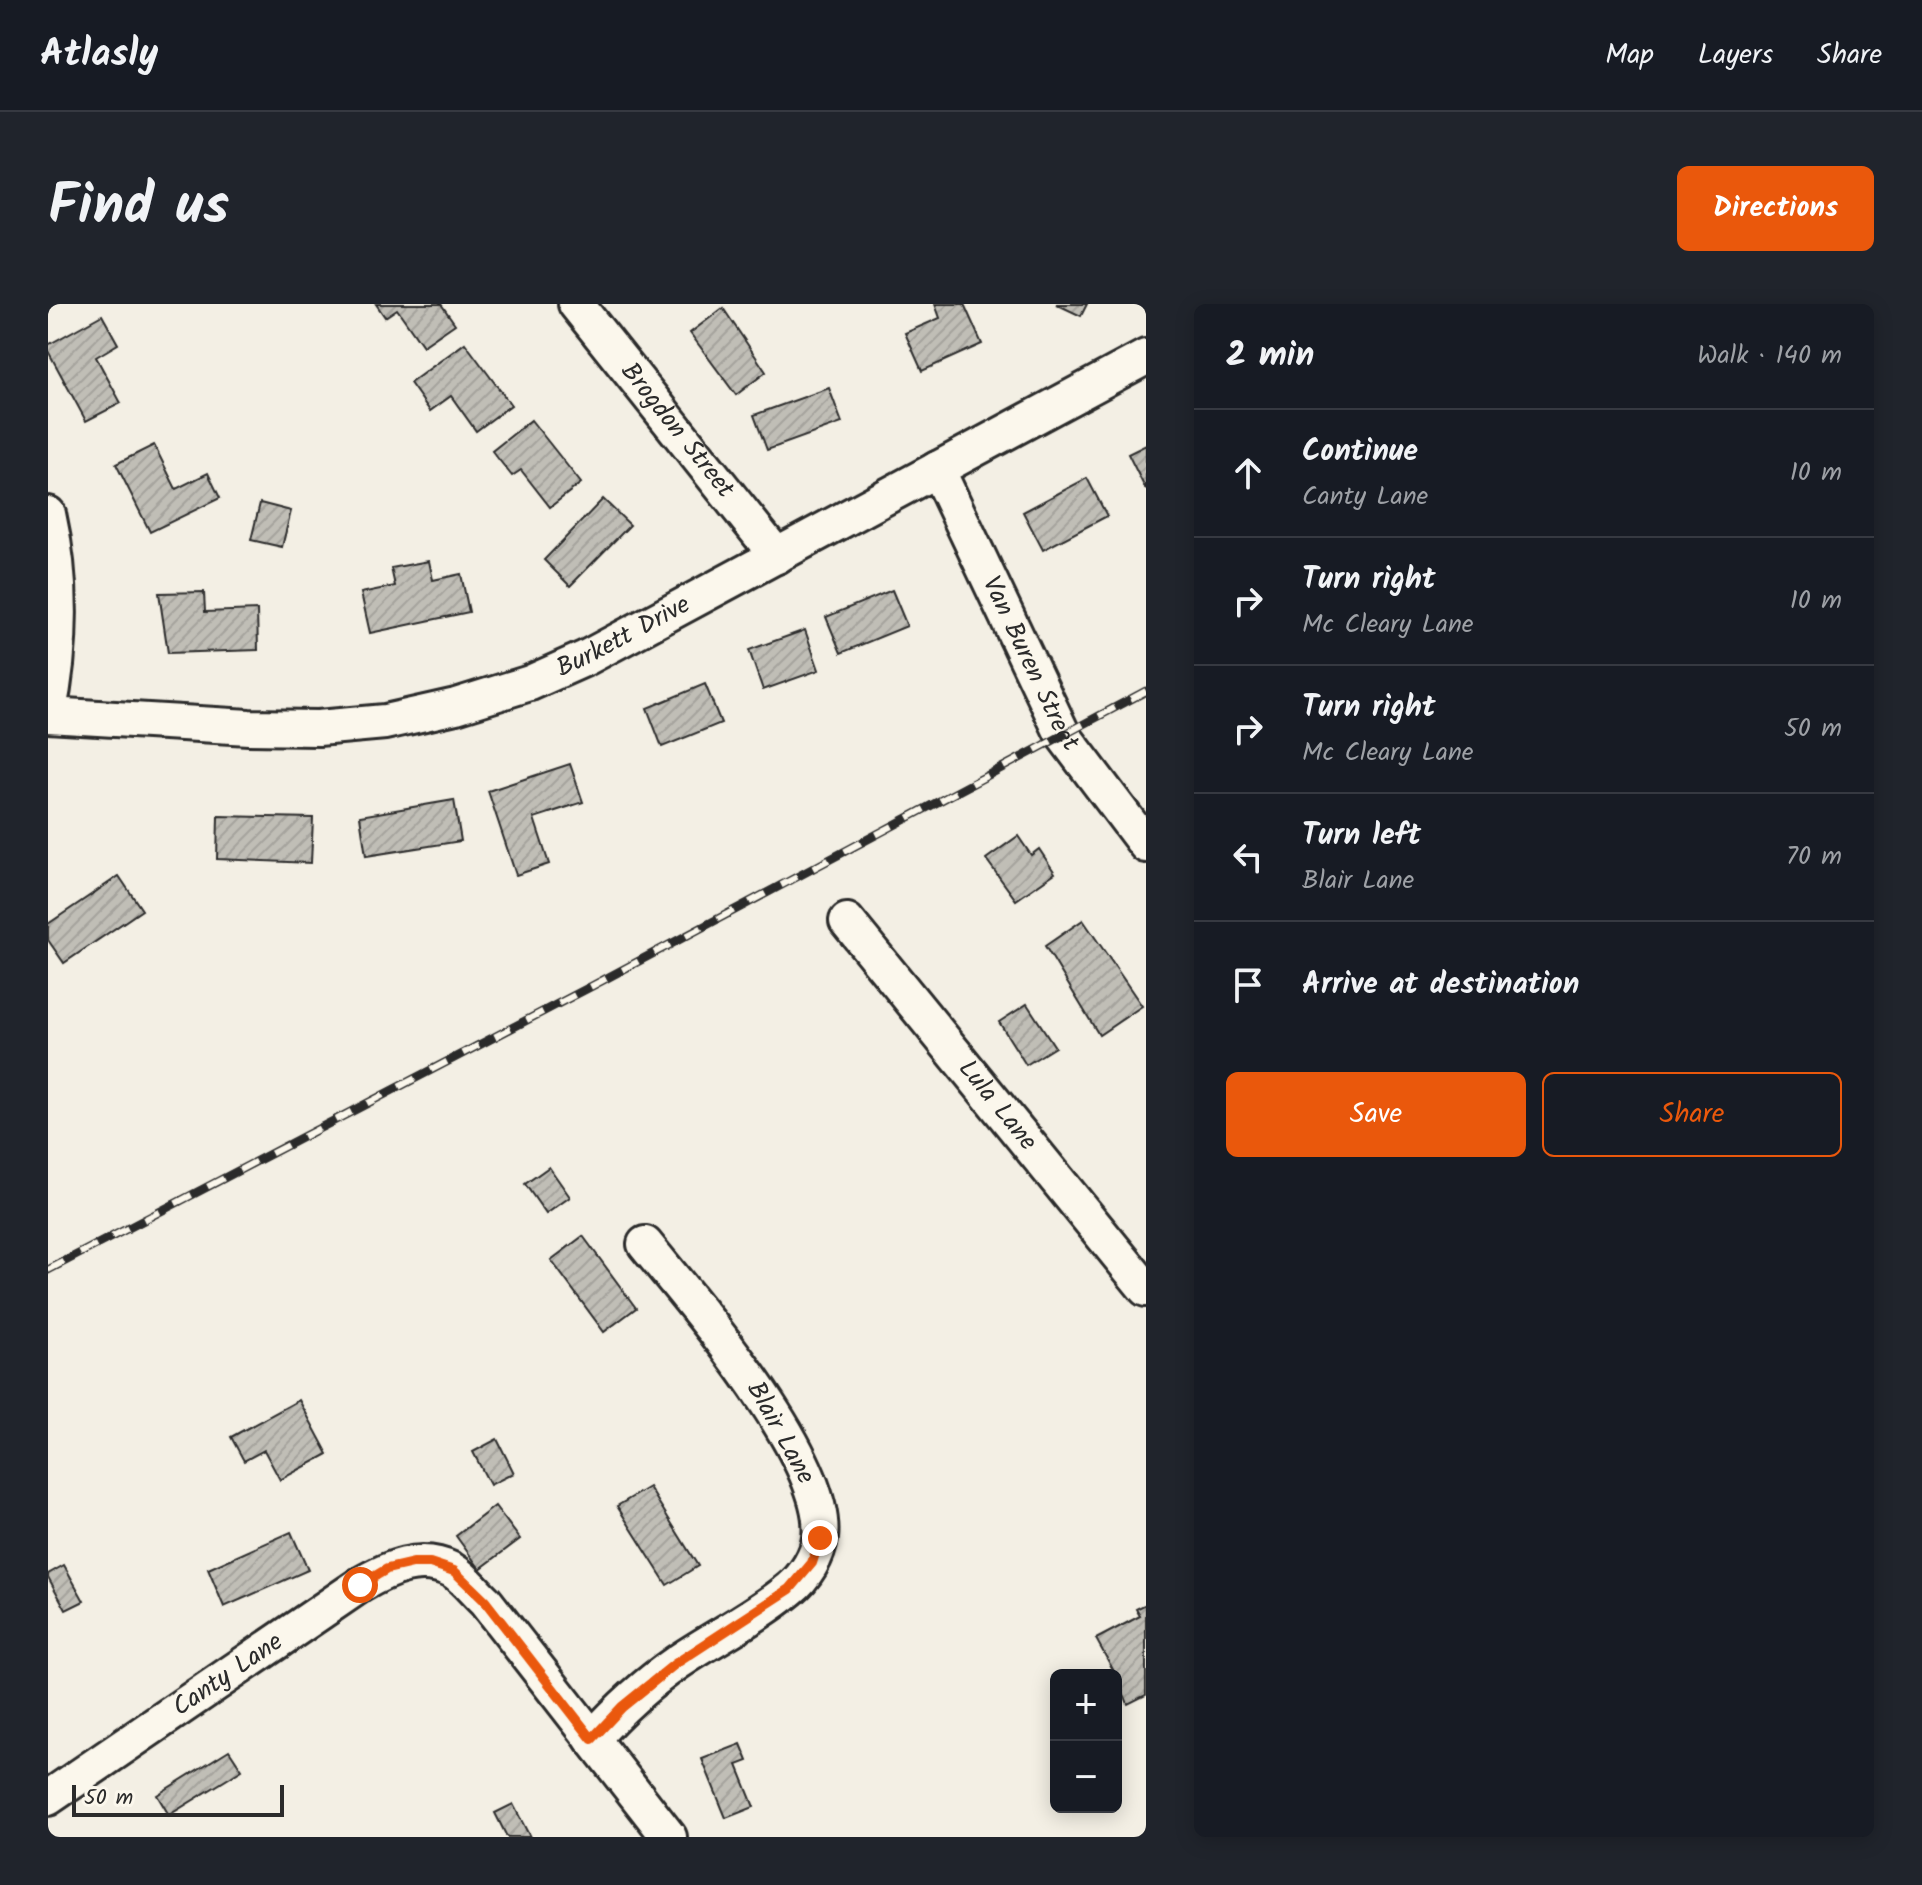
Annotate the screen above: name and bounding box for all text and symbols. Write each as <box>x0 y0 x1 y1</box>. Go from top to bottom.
text: Atlasly <box>40 25 158 85</box>
text: Map <box>1605 33 1654 78</box>
text: Layers <box>1698 33 1773 78</box>
text: Share <box>1817 33 1882 78</box>
text: Find us <box>48 163 229 253</box>
button: Directions <box>1677 166 1874 251</box>
text: 2 min <box>1226 329 1314 383</box>
text: Walk · 140 m <box>1697 335 1842 377</box>
street label: Brogdon Street <box>609 353 745 509</box>
text: Continue <box>1302 428 1418 476</box>
icon: ahead <box>1226 451 1270 495</box>
text: 10 m <box>1790 452 1842 494</box>
text: Canty Lane <box>1302 476 1428 518</box>
text: Turn right <box>1302 556 1435 604</box>
street label: Van Buren Street <box>970 569 1090 762</box>
icon: right <box>1226 579 1270 623</box>
text: 10 m <box>1790 580 1842 622</box>
street label: Burkett Drive <box>550 584 698 690</box>
text: Mc Cleary Lane <box>1302 604 1474 646</box>
text: Turn right <box>1302 684 1435 732</box>
icon: right <box>1226 707 1270 751</box>
text: 50 m <box>1784 708 1842 750</box>
text: Mc Cleary Lane <box>1302 732 1474 774</box>
text: Turn left <box>1302 812 1421 860</box>
icon: left <box>1226 835 1270 879</box>
text: 70 m <box>1786 836 1842 878</box>
text: Blair Lane <box>1302 860 1414 902</box>
text: Arrive at destination <box>1302 961 1579 1009</box>
icon: arrive <box>1226 963 1270 1007</box>
street label: Lula Lane <box>947 1051 1048 1161</box>
button: Save <box>1226 1072 1526 1157</box>
button: Share <box>1542 1072 1842 1157</box>
street label: Blair Lane <box>734 1374 826 1493</box>
route end <box>802 1520 838 1556</box>
route start <box>342 1567 378 1603</box>
street label: Canty Lane <box>164 1622 292 1728</box>
map controls <box>1050 1669 1122 1813</box>
button: + <box>1050 1669 1122 1741</box>
button: − <box>1050 1741 1122 1813</box>
scale bar <box>72 1781 284 1817</box>
text: 50 m <box>84 1781 133 1816</box>

